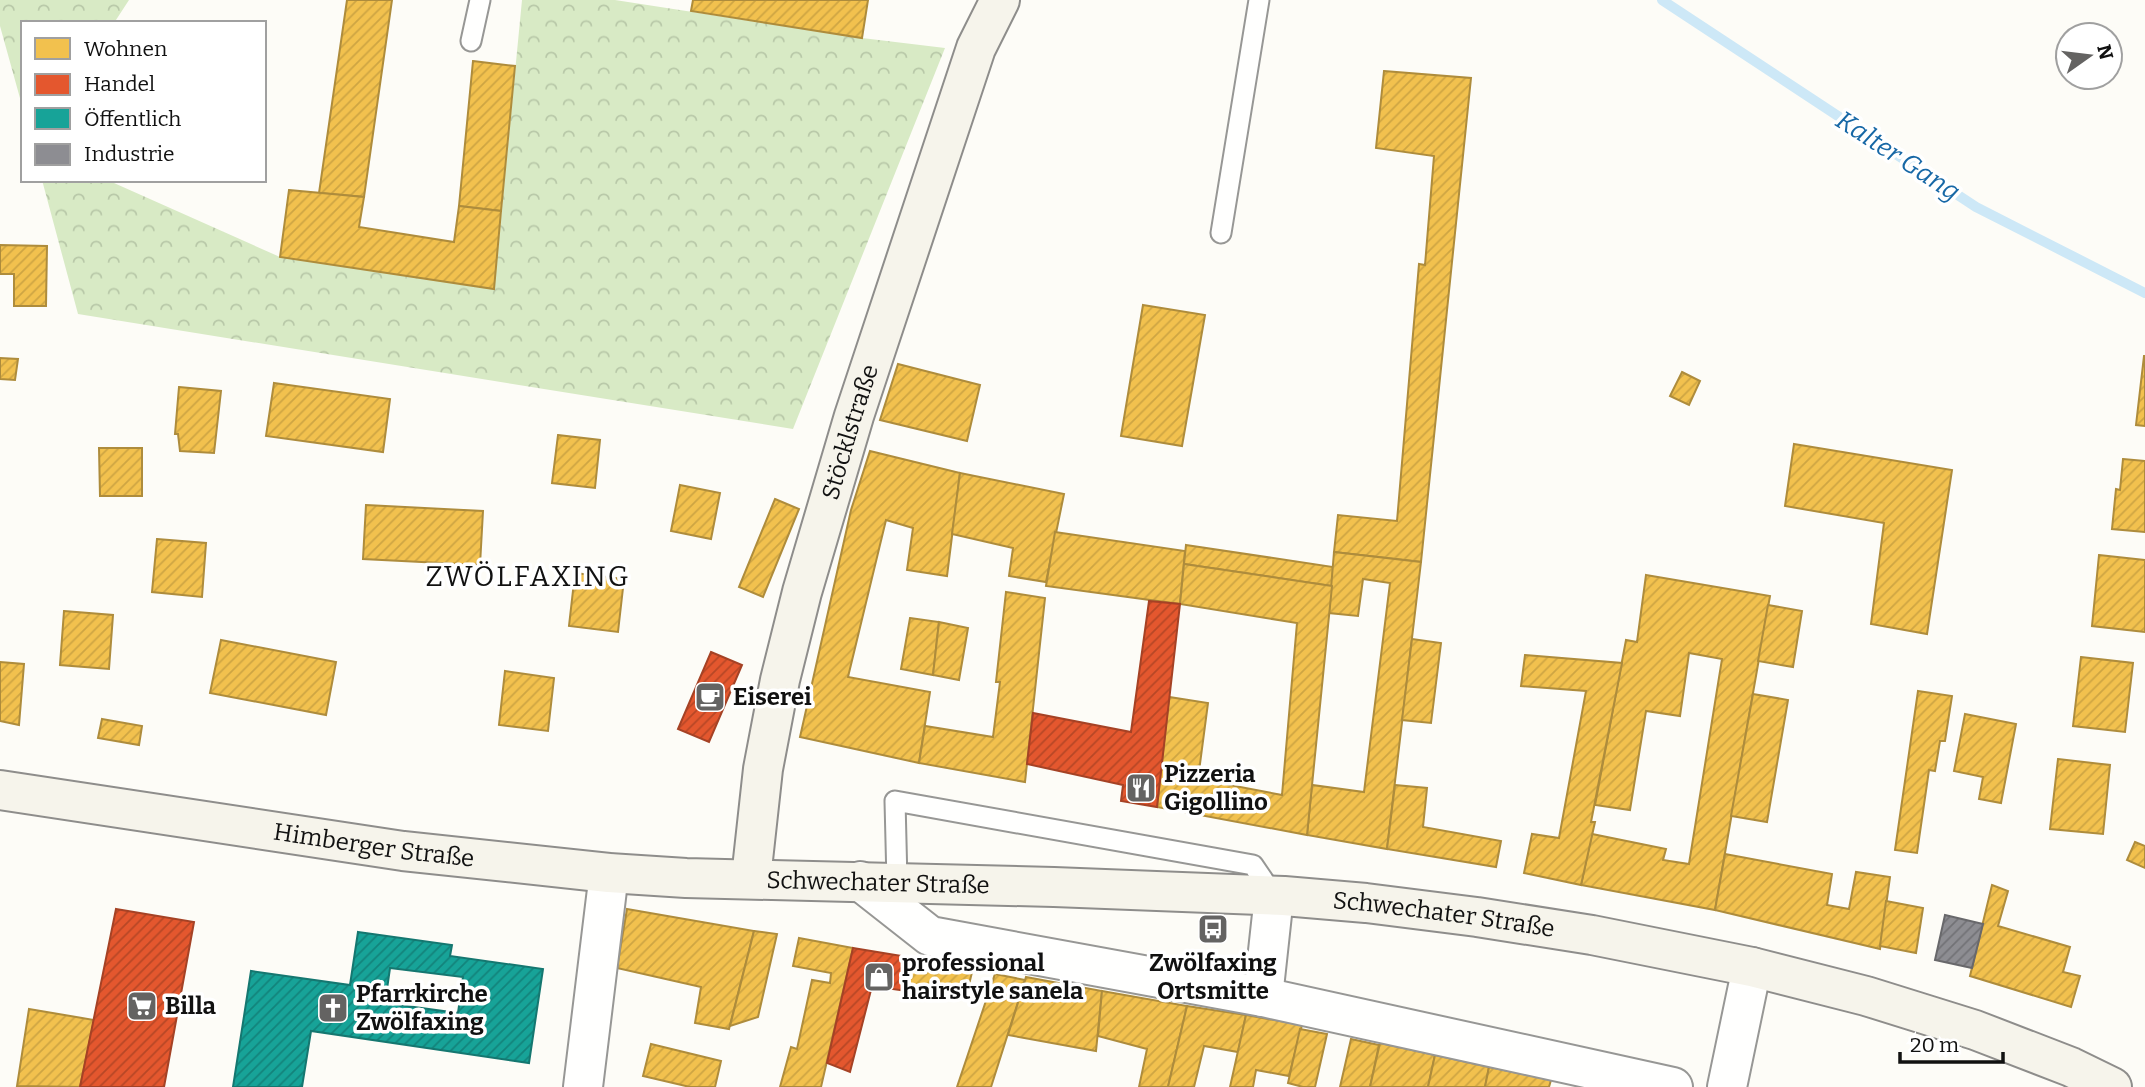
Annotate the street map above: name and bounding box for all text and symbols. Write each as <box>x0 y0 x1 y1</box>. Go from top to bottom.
legend <box>21 21 266 182</box>
north arrow <box>2054 21 2124 91</box>
text: Wohnen <box>84 36 167 62</box>
text: N <box>2092 42 2118 62</box>
text: Handel <box>84 71 155 97</box>
water label: Kalter Gang <box>1830 105 1966 207</box>
text: Öffentlich <box>84 106 181 132</box>
text: Industrie <box>84 141 175 167</box>
street label: Stöcklstraße <box>816 361 884 503</box>
district label: ZWÖLFAXING <box>426 560 630 593</box>
cafe icon: Eiserei <box>693 680 727 714</box>
place label: Eiserei <box>733 683 812 711</box>
place label: Pizzeria Gigollino <box>1164 760 1268 816</box>
restaurant icon: Pizzeria Gigollino <box>1124 771 1158 805</box>
street label: Himberger Straße <box>272 818 476 873</box>
street label: Schwechater Straße <box>766 866 990 899</box>
street label: Schwechater Straße <box>1332 886 1557 943</box>
bus stop icon: Zwölfaxing Ortsmitte <box>1196 912 1230 946</box>
place label: professional hairstyle sanela <box>902 949 1084 1005</box>
place label: Zwölfaxing Ortsmitte <box>1149 949 1277 1005</box>
shop icon: professional hairstyle sanela <box>862 960 896 994</box>
place label: Pfarrkirche Zwölfaxing <box>356 980 488 1036</box>
supermarket icon: Billa <box>125 989 159 1023</box>
church icon: Pfarrkirche Zwölfaxing <box>316 991 350 1025</box>
place label: Billa <box>165 992 217 1020</box>
scale bar <box>1900 1020 2003 1064</box>
text: 20 m <box>1910 1032 1959 1058</box>

